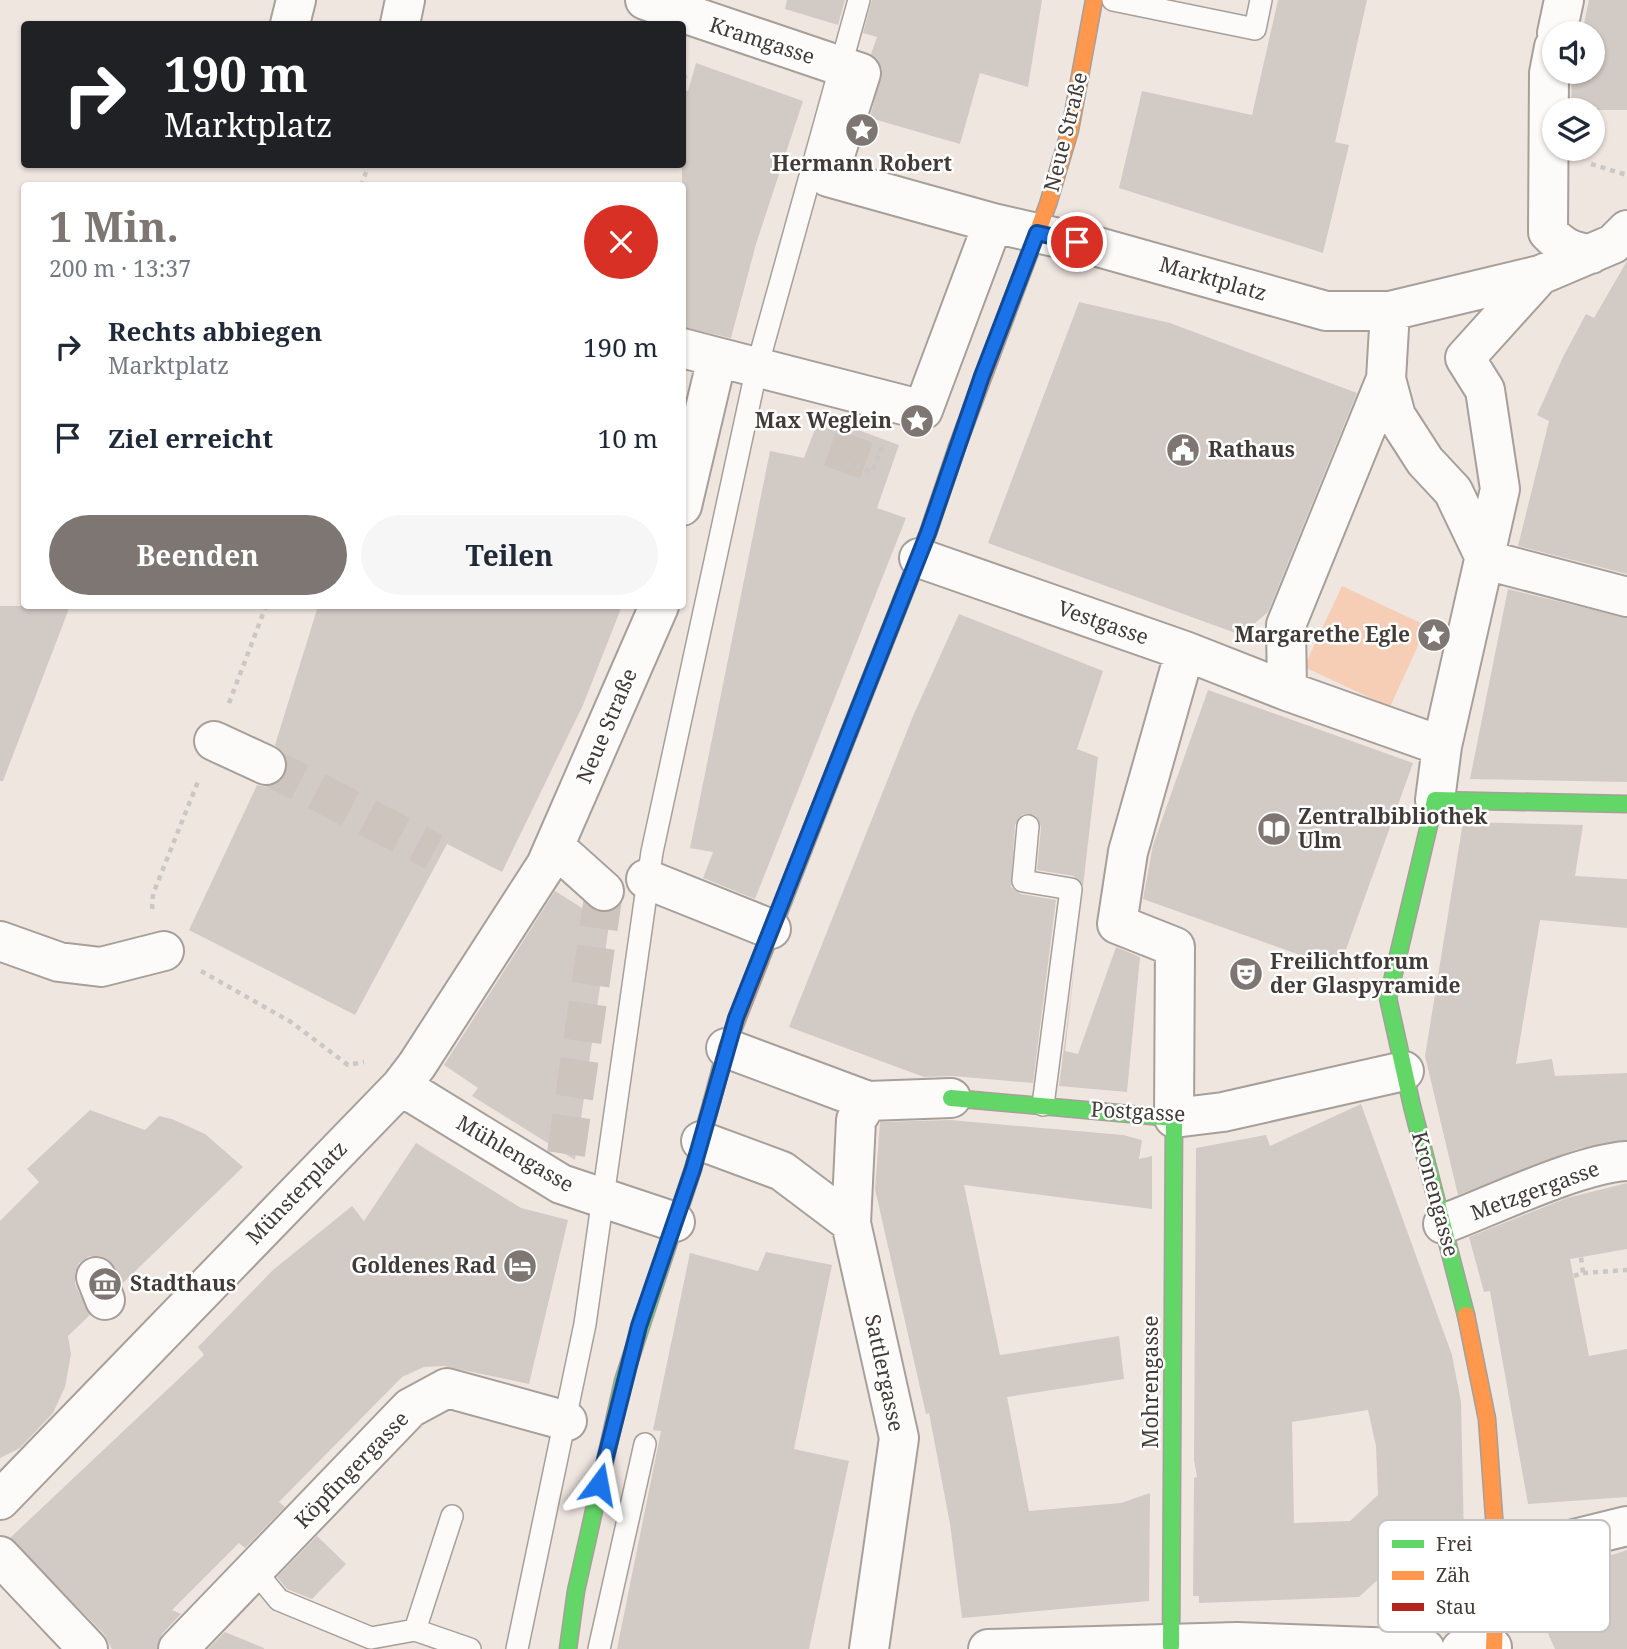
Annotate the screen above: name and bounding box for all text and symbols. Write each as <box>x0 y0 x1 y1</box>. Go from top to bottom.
street label: Kramgasse <box>706 10 819 70</box>
map controls <box>1542 21 1605 161</box>
button: sound <box>1542 21 1605 84</box>
text: 190 m <box>164 40 308 106</box>
icon: right <box>49 49 140 140</box>
street label: Neue Straße <box>1037 69 1093 194</box>
button: layers <box>1542 98 1605 161</box>
text: Marktplatz <box>164 103 332 146</box>
place icon: Hermann Robert <box>843 111 881 149</box>
place label: Hermann Robert <box>772 149 952 177</box>
text: 1 Min. <box>49 197 179 254</box>
button: close <box>584 205 658 279</box>
pin <box>1047 212 1107 272</box>
icon: arrive <box>1058 223 1096 261</box>
street label: Marktplatz <box>1156 249 1270 307</box>
text: 200 m · 13:37 <box>49 252 191 284</box>
text: Rechts abbiegen <box>108 313 322 349</box>
icon: right <box>49 328 87 366</box>
text: 190 m <box>583 329 658 365</box>
text: Marktplatz <box>108 349 229 381</box>
place icon: Max Weglein <box>898 402 936 440</box>
place label: Max Weglein <box>755 406 892 434</box>
icon: arrive <box>49 419 87 457</box>
text: Ziel erreicht <box>108 420 273 456</box>
text: 10 m <box>598 420 658 456</box>
public building icon: Rathaus <box>1164 431 1202 469</box>
place label: Rathaus <box>1208 435 1295 463</box>
button: Beenden <box>49 515 347 595</box>
button: Teilen <box>361 515 658 595</box>
street label: Vestgasse <box>1054 593 1152 651</box>
place icon: Margarethe Egle <box>1415 616 1453 654</box>
place label: Margarethe Egle <box>1234 620 1410 648</box>
street label: Neue Straße <box>569 664 643 787</box>
place label: Zentralbibliothek Ulm <box>1298 802 1488 854</box>
library icon: Zentralbibliothek Ulm <box>1255 810 1293 848</box>
place label: Freilichtforum der Glaspyramide <box>1270 947 1461 999</box>
theatre icon: Freilichtforum der Glaspyramide <box>1227 955 1265 993</box>
street label: Postgasse <box>1090 1095 1186 1127</box>
street label: Mühlengasse <box>452 1108 579 1198</box>
street label: Kronengasse <box>1406 1128 1466 1259</box>
street label: Münsterplatz <box>240 1134 353 1250</box>
street label: Metzgergasse <box>1467 1154 1603 1226</box>
hotel icon: Goldenes Rad <box>501 1247 539 1285</box>
place label: Goldenes Rad <box>351 1251 496 1279</box>
museum icon: Stadthaus <box>86 1265 124 1303</box>
place label: Stadthaus <box>130 1269 236 1297</box>
street label: Sattlergasse <box>859 1312 911 1434</box>
street label: Mohrengasse <box>1136 1315 1164 1449</box>
street label: Köpfingergasse <box>288 1405 414 1534</box>
position arrow <box>562 1447 636 1521</box>
legend <box>1378 1520 1610 1632</box>
text: Frei <box>1436 1531 1472 1557</box>
text: Zäh <box>1436 1562 1470 1588</box>
text: Stau <box>1436 1594 1476 1620</box>

